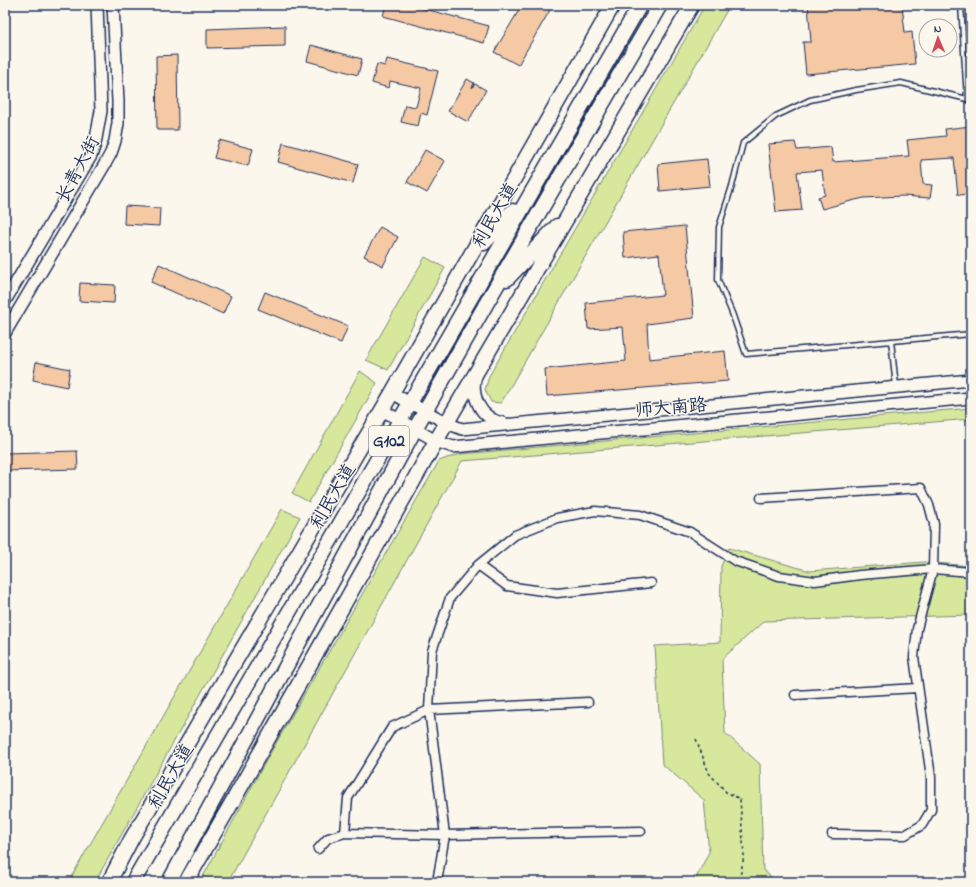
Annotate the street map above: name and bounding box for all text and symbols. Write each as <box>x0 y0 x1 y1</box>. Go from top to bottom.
north arrow <box>918 18 958 58</box>
text: N <box>934 21 942 37</box>
street label: 长青大街 <box>51 132 107 208</box>
street label: 利民大道 <box>467 178 525 254</box>
street label: 师大南路 <box>634 393 708 425</box>
road number: G102 <box>369 426 409 456</box>
street label: 利民大道 <box>305 459 363 535</box>
street label: 利民大道 <box>143 739 201 815</box>

